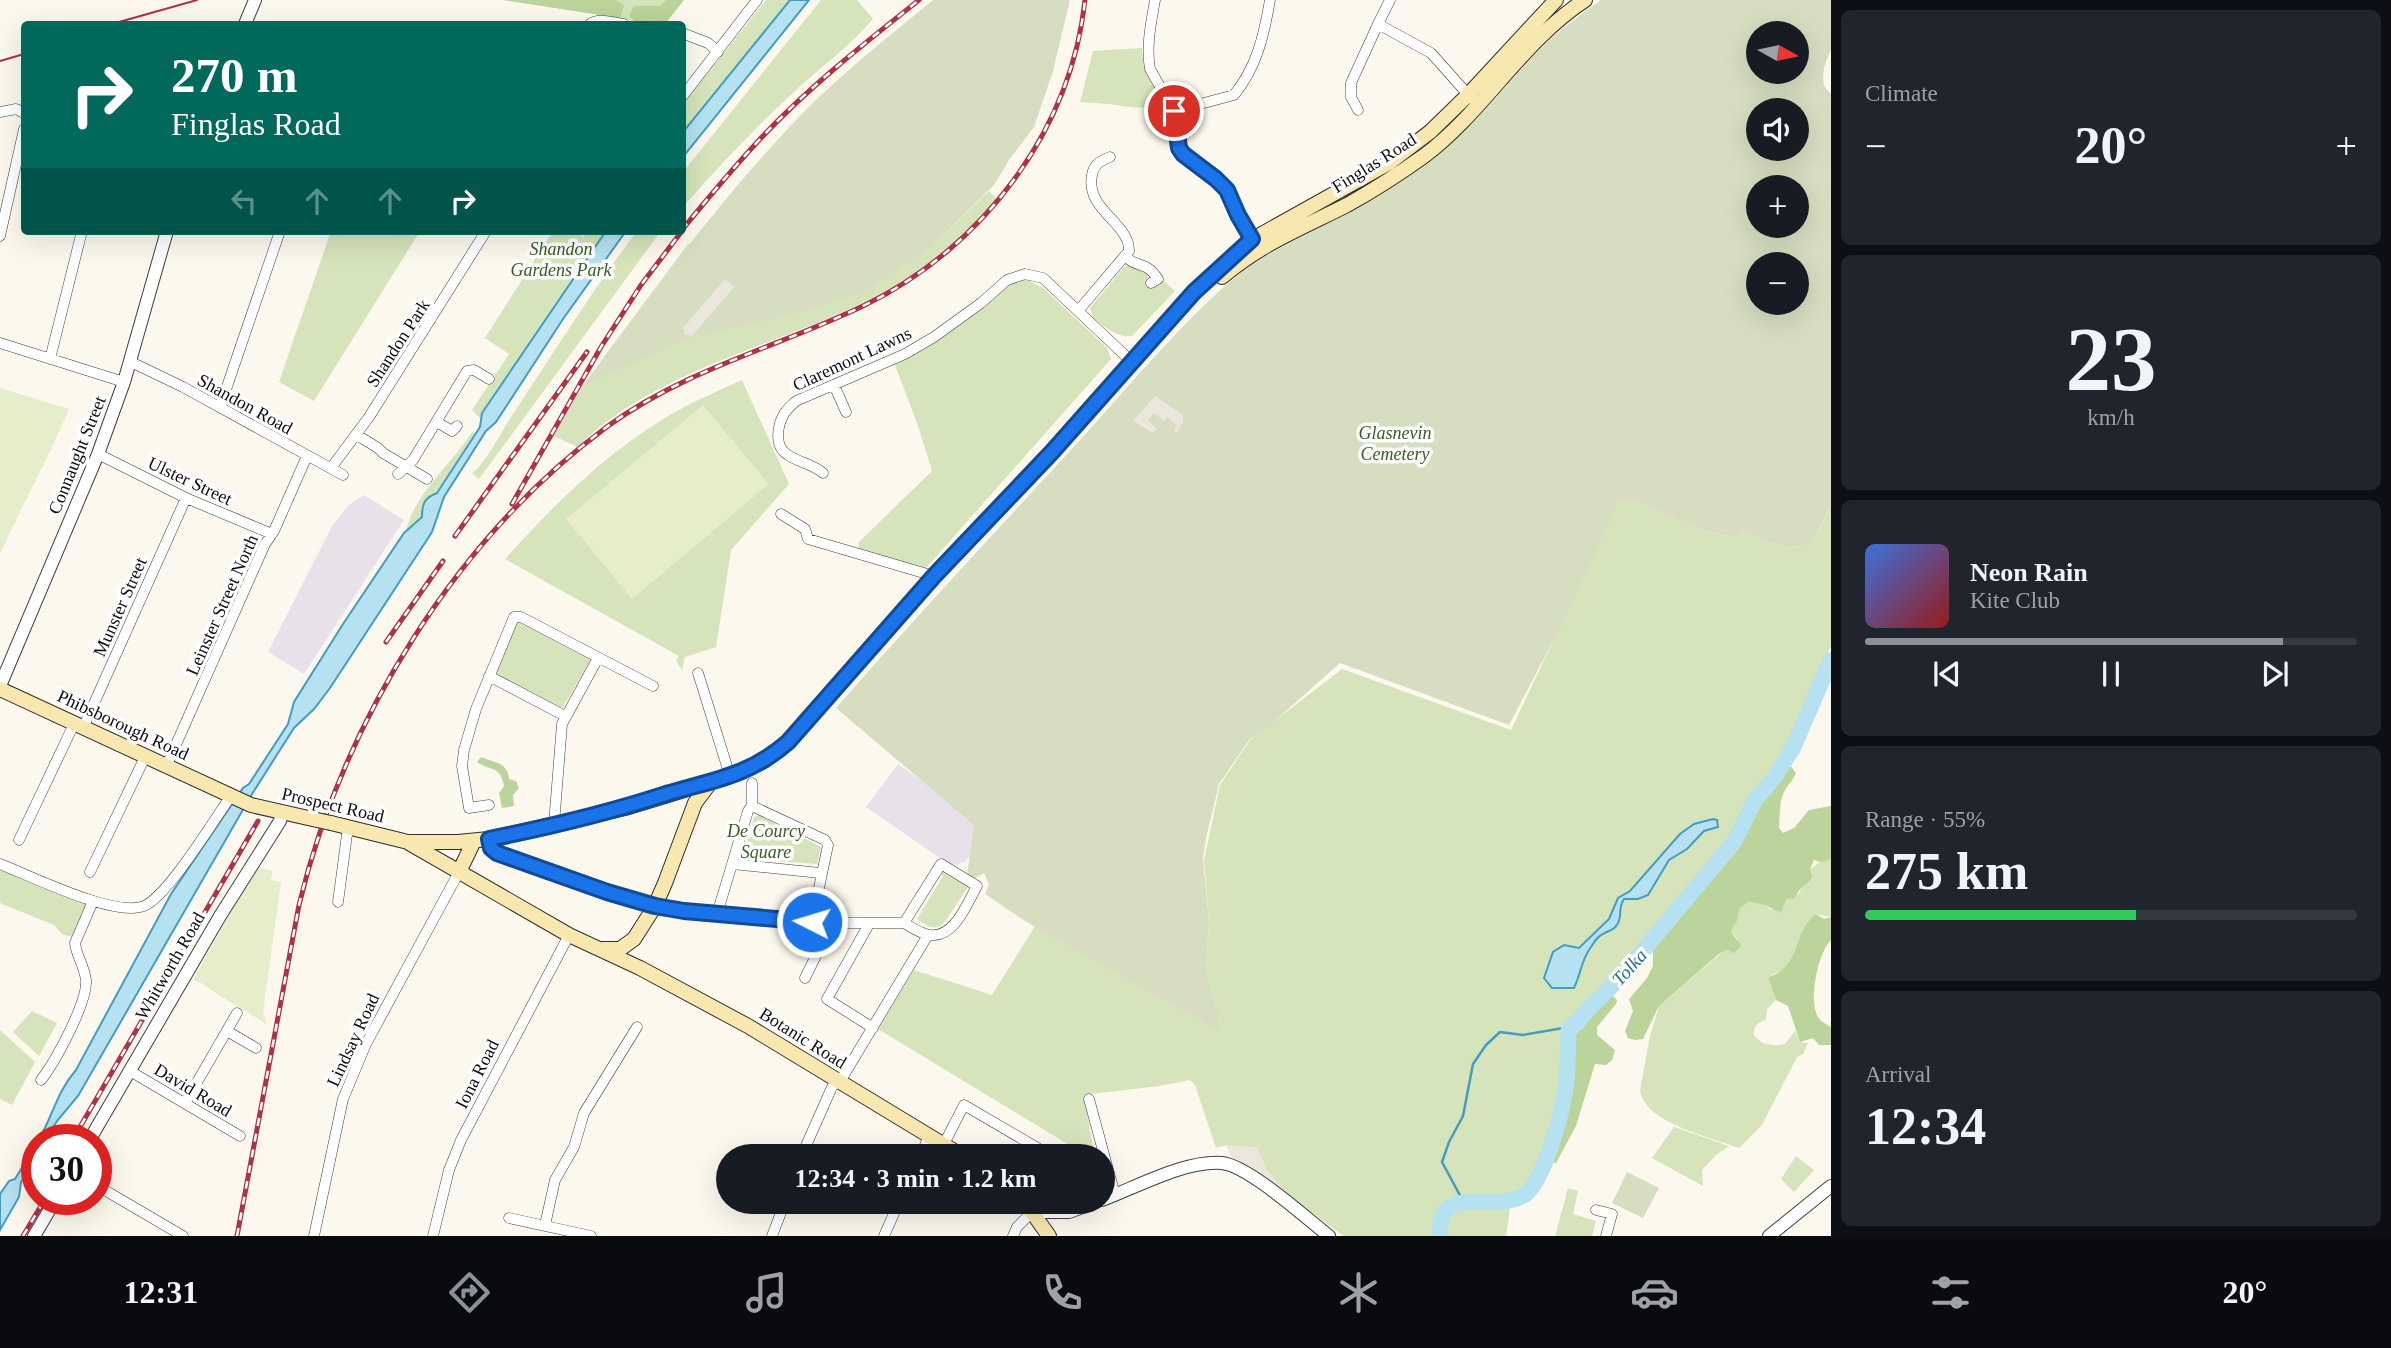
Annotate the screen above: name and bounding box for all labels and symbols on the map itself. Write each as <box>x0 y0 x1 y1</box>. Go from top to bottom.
north arrow <box>1746 21 1810 84</box>
pin <box>1144 81 1204 141</box>
street label: Finglas Road <box>1328 129 1420 197</box>
park label: Shandon Gardens Park <box>511 239 612 280</box>
street label: Shandon Park <box>362 295 434 391</box>
street label: Claremont Lawns <box>790 323 914 395</box>
street label: Shandon Road <box>194 370 296 438</box>
street label: Connaught Street <box>44 393 110 517</box>
park label: Glasnevin Cemetery <box>1359 423 1431 464</box>
street label: Ulster Street <box>145 453 235 509</box>
street label: Leinster Street North <box>182 532 262 678</box>
street label: Munster Street <box>89 554 151 660</box>
street label: Phibsborough Road <box>54 686 192 764</box>
street label: Prospect Road <box>280 784 386 826</box>
park label: De Courcy Square <box>726 821 805 862</box>
position arrow <box>775 885 849 959</box>
street label: Whitworth Road <box>131 909 209 1023</box>
water label: Tolka <box>1608 945 1651 990</box>
street label: Lindsay Road <box>323 990 383 1090</box>
street label: Botanic Road <box>756 1003 850 1073</box>
street label: Iona Road <box>451 1036 503 1112</box>
street label: David Road <box>151 1059 235 1121</box>
speed limit sign: 30 <box>21 1124 112 1215</box>

